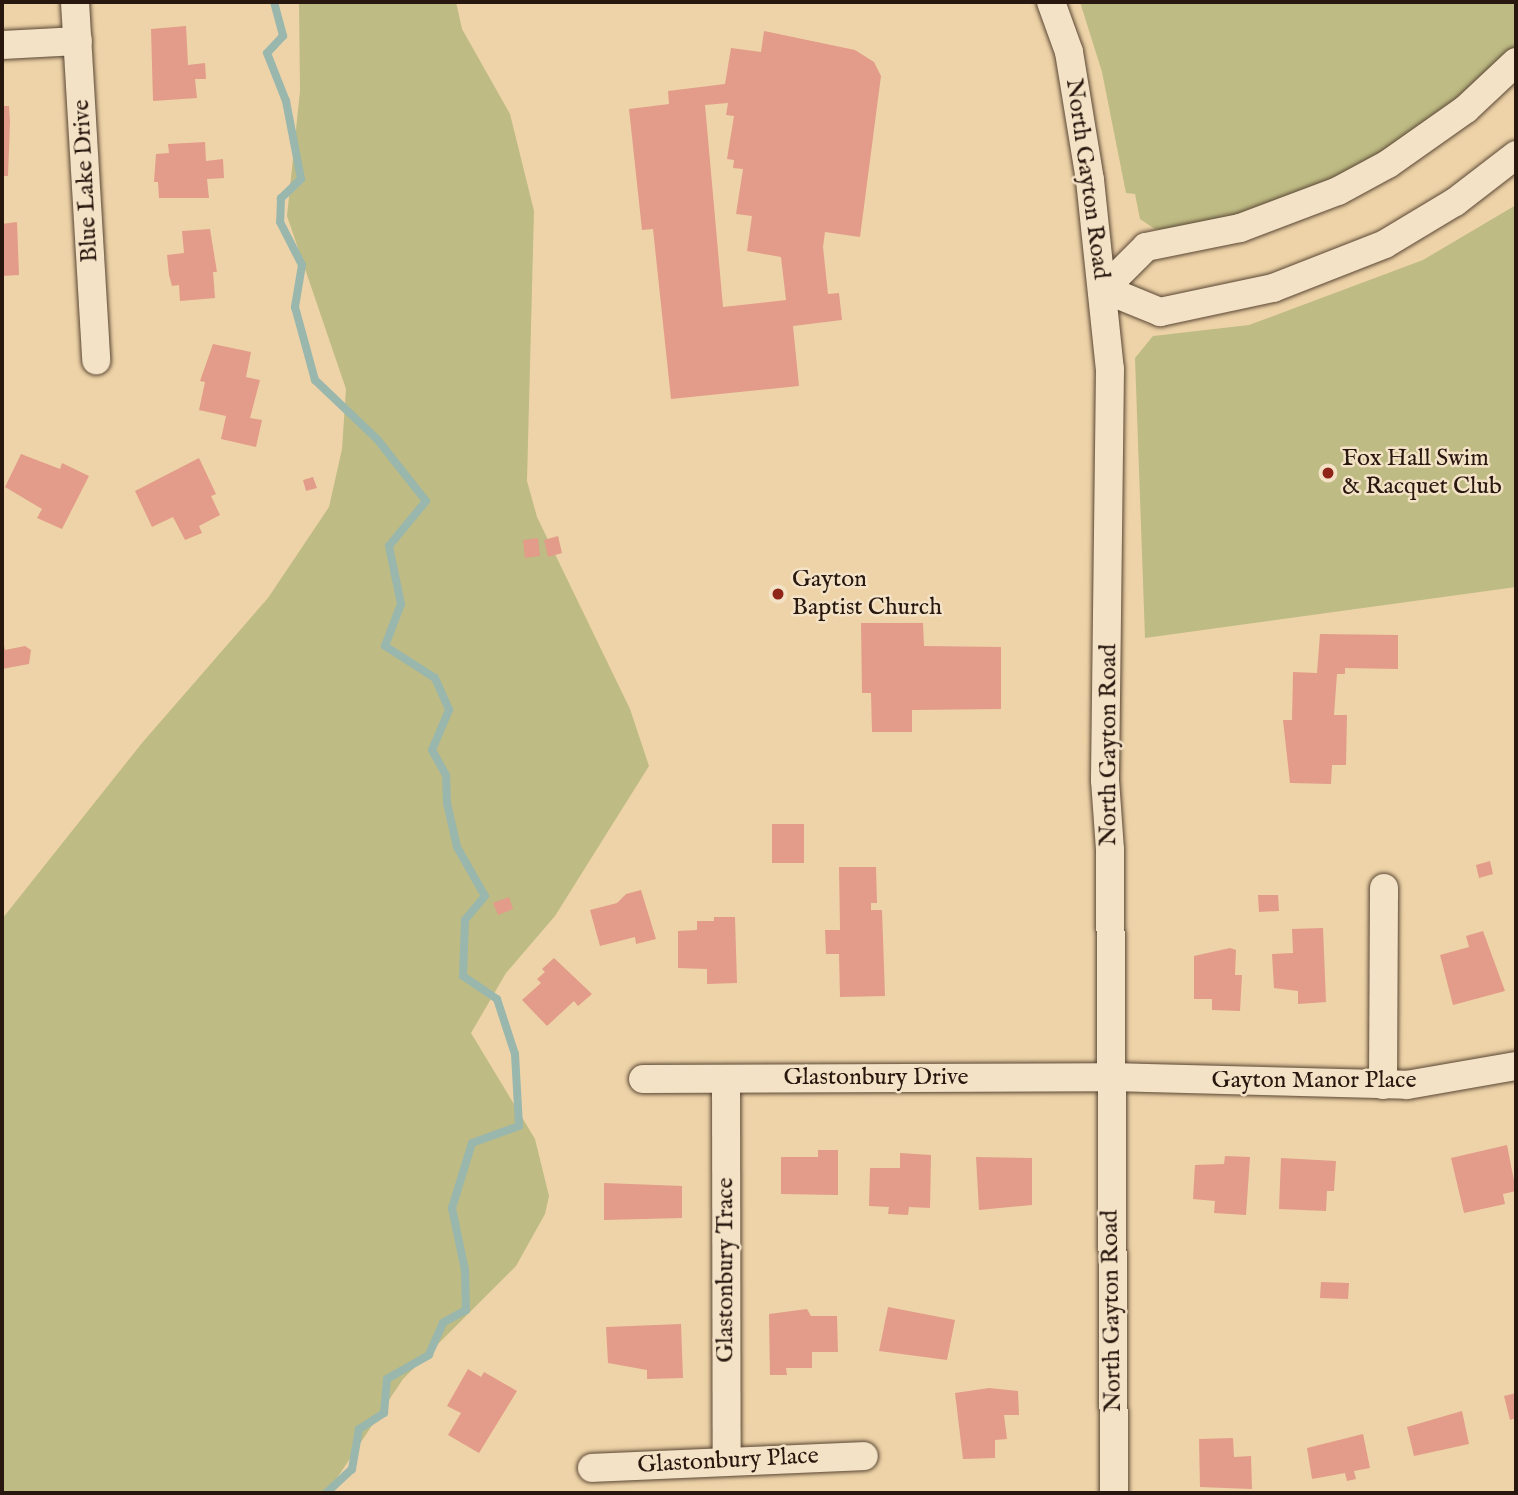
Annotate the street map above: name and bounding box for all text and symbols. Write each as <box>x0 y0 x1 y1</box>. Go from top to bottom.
street label: North Gayton Road <box>1059 77 1115 281</box>
street label: Blue Lake Drive <box>67 99 105 263</box>
place label: Fox Hall Swim & Racquet Club <box>1342 445 1502 501</box>
marker: Fox Hall Swim & Racquet Club <box>1320 465 1336 481</box>
place label: Gayton Baptist Church <box>792 566 942 622</box>
marker: Gayton Baptist Church <box>770 586 786 602</box>
street label: North Gayton Road <box>1095 644 1123 846</box>
street label: Glastonbury Drive <box>783 1064 969 1092</box>
street label: Gayton Manor Place <box>1212 1067 1416 1095</box>
street label: Glastonbury Trace <box>712 1177 740 1363</box>
street label: North Gayton Road <box>1096 1210 1128 1412</box>
street label: Glastonbury Place <box>637 1442 819 1480</box>

